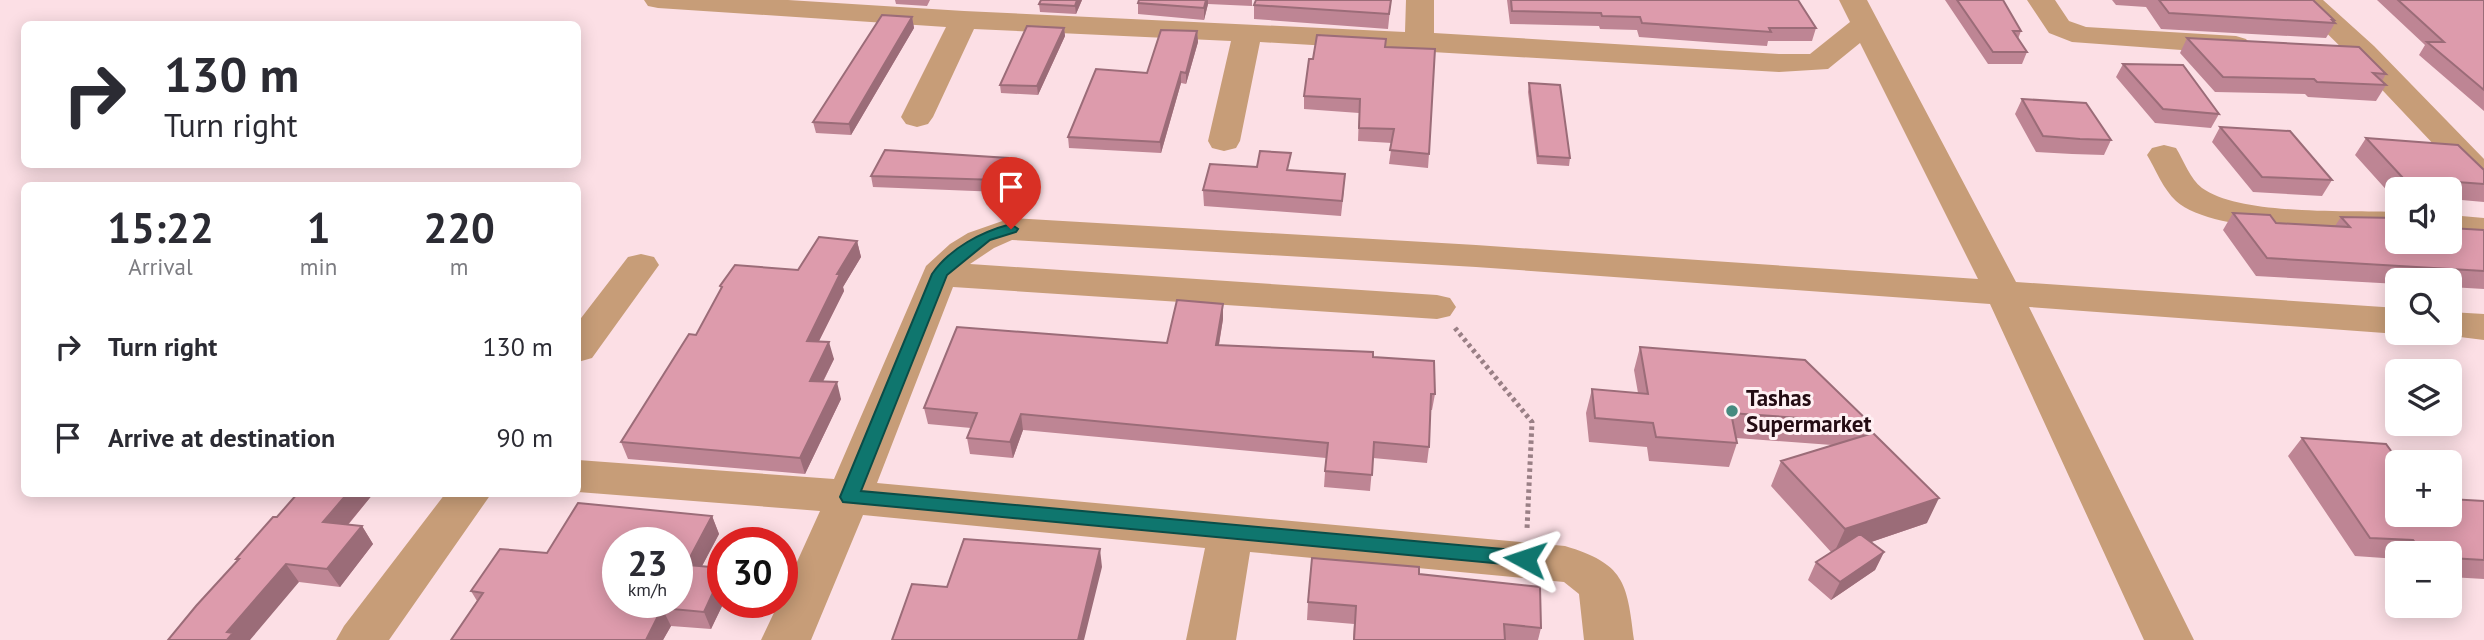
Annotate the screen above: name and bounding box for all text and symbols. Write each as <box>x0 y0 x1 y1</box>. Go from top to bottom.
text: 130 m <box>164 42 299 106</box>
icon: right <box>49 49 140 140</box>
text: Turn right <box>164 104 298 146</box>
pin <box>981 157 1041 229</box>
icon: arrive <box>992 168 1030 206</box>
map controls <box>2385 177 2462 618</box>
button: sound <box>2385 177 2462 254</box>
text: 15:22 <box>107 200 214 255</box>
text: 1 <box>307 200 330 255</box>
text: 220 <box>423 200 495 255</box>
text: Arrival <box>128 252 193 281</box>
text: min <box>300 252 337 281</box>
text: m <box>450 252 468 281</box>
button: search <box>2385 268 2462 345</box>
icon: right <box>49 328 87 366</box>
text: Turn right <box>108 330 217 363</box>
text: 130 m <box>482 330 553 363</box>
button: layers <box>2385 359 2462 436</box>
place label: Tashas Supermarket <box>1746 383 1871 438</box>
marker: Tashas Supermarket <box>1724 403 1740 419</box>
icon: arrive <box>49 419 87 457</box>
text: Arrive at destination <box>108 421 335 454</box>
text: 90 m <box>497 421 553 454</box>
button: + <box>2385 450 2462 527</box>
position arrow <box>1488 522 1562 596</box>
speed limit sign: 30 <box>707 527 798 618</box>
text: 23 <box>628 540 667 586</box>
button: − <box>2385 541 2462 618</box>
text: km/h <box>628 578 667 601</box>

